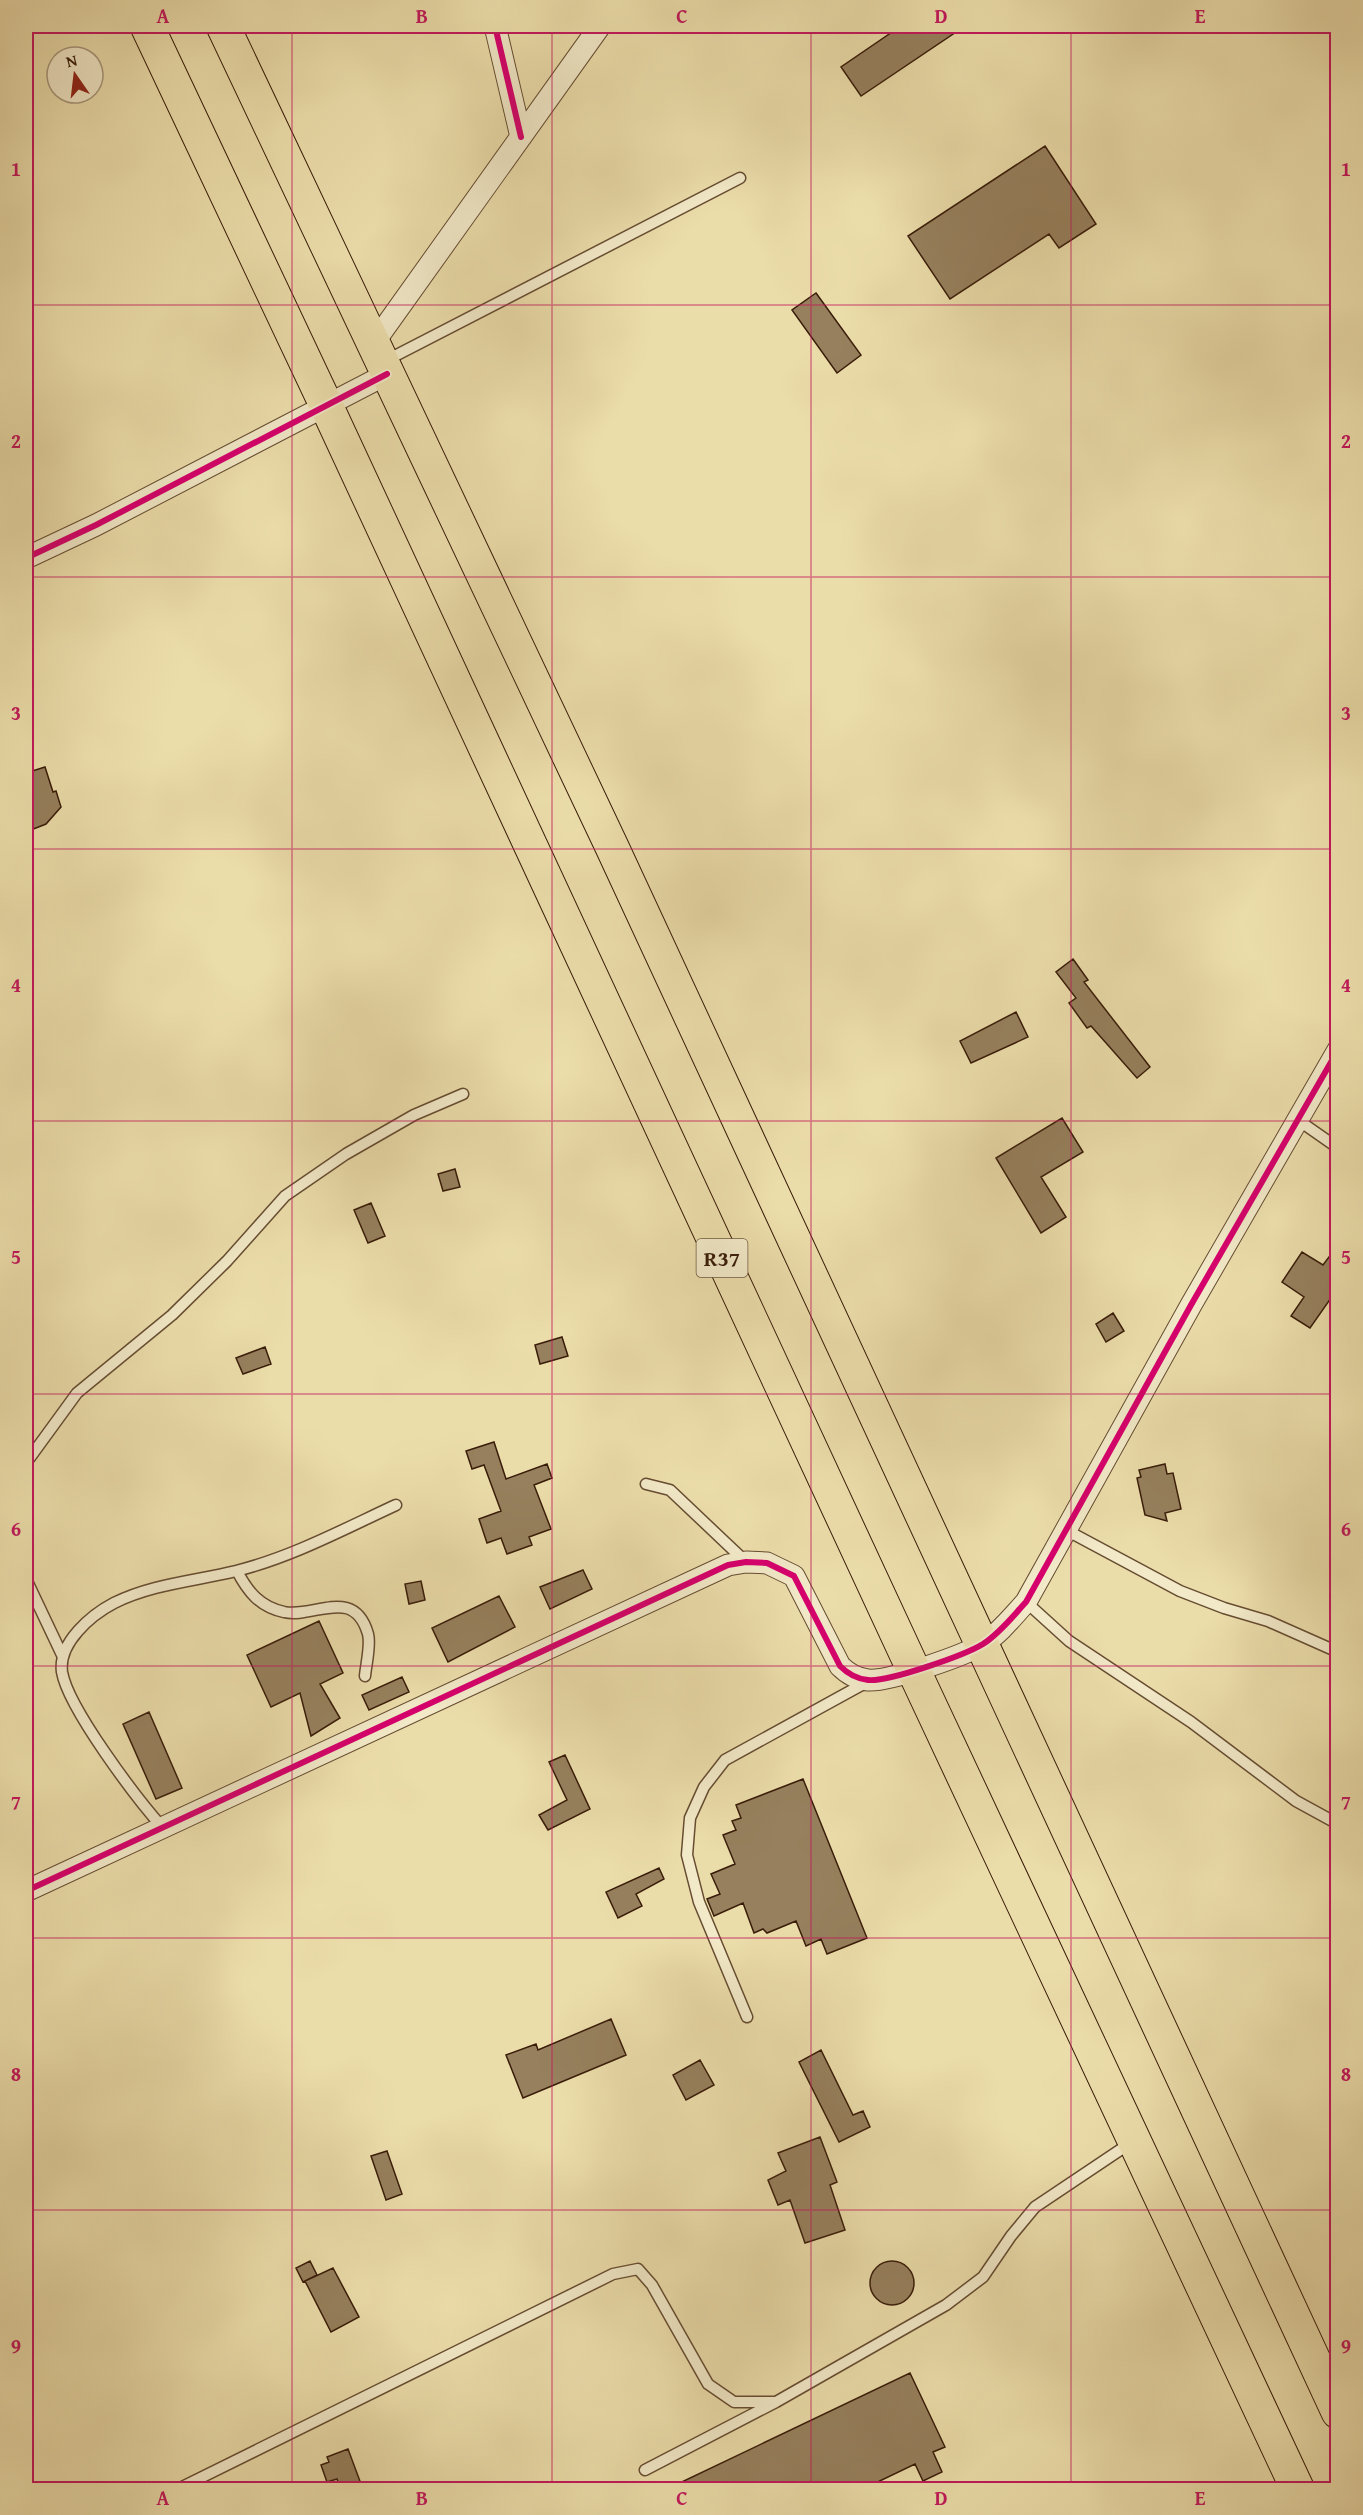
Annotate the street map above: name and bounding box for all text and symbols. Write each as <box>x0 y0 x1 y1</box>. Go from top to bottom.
text: A <box>157 1 170 30</box>
text: B <box>416 1 428 30</box>
text: C <box>676 1 688 30</box>
text: D <box>934 1 948 30</box>
text: E <box>1195 1 1206 30</box>
north arrow <box>45 45 105 105</box>
text: N <box>63 47 80 73</box>
text: 1 <box>11 154 21 183</box>
text: 1 <box>1341 154 1351 183</box>
text: 2 <box>11 426 21 455</box>
text: 2 <box>1341 426 1351 455</box>
text: 3 <box>11 698 21 727</box>
text: 3 <box>1341 698 1351 727</box>
text: 4 <box>11 970 21 999</box>
text: 4 <box>1341 970 1351 999</box>
road number: R37 <box>696 1239 748 1277</box>
text: 5 <box>11 1242 21 1271</box>
text: 5 <box>1341 1242 1351 1271</box>
text: 6 <box>11 1514 21 1543</box>
text: 6 <box>1341 1514 1351 1543</box>
text: 7 <box>11 1787 21 1816</box>
text: 7 <box>1341 1787 1351 1816</box>
text: 8 <box>11 2059 21 2088</box>
text: 8 <box>1341 2059 1351 2088</box>
text: 9 <box>11 2331 21 2360</box>
text: 9 <box>1341 2331 1351 2360</box>
text: A <box>157 2483 170 2512</box>
text: B <box>416 2483 428 2512</box>
text: C <box>676 2483 688 2512</box>
text: D <box>934 2483 948 2512</box>
text: E <box>1195 2483 1206 2512</box>

